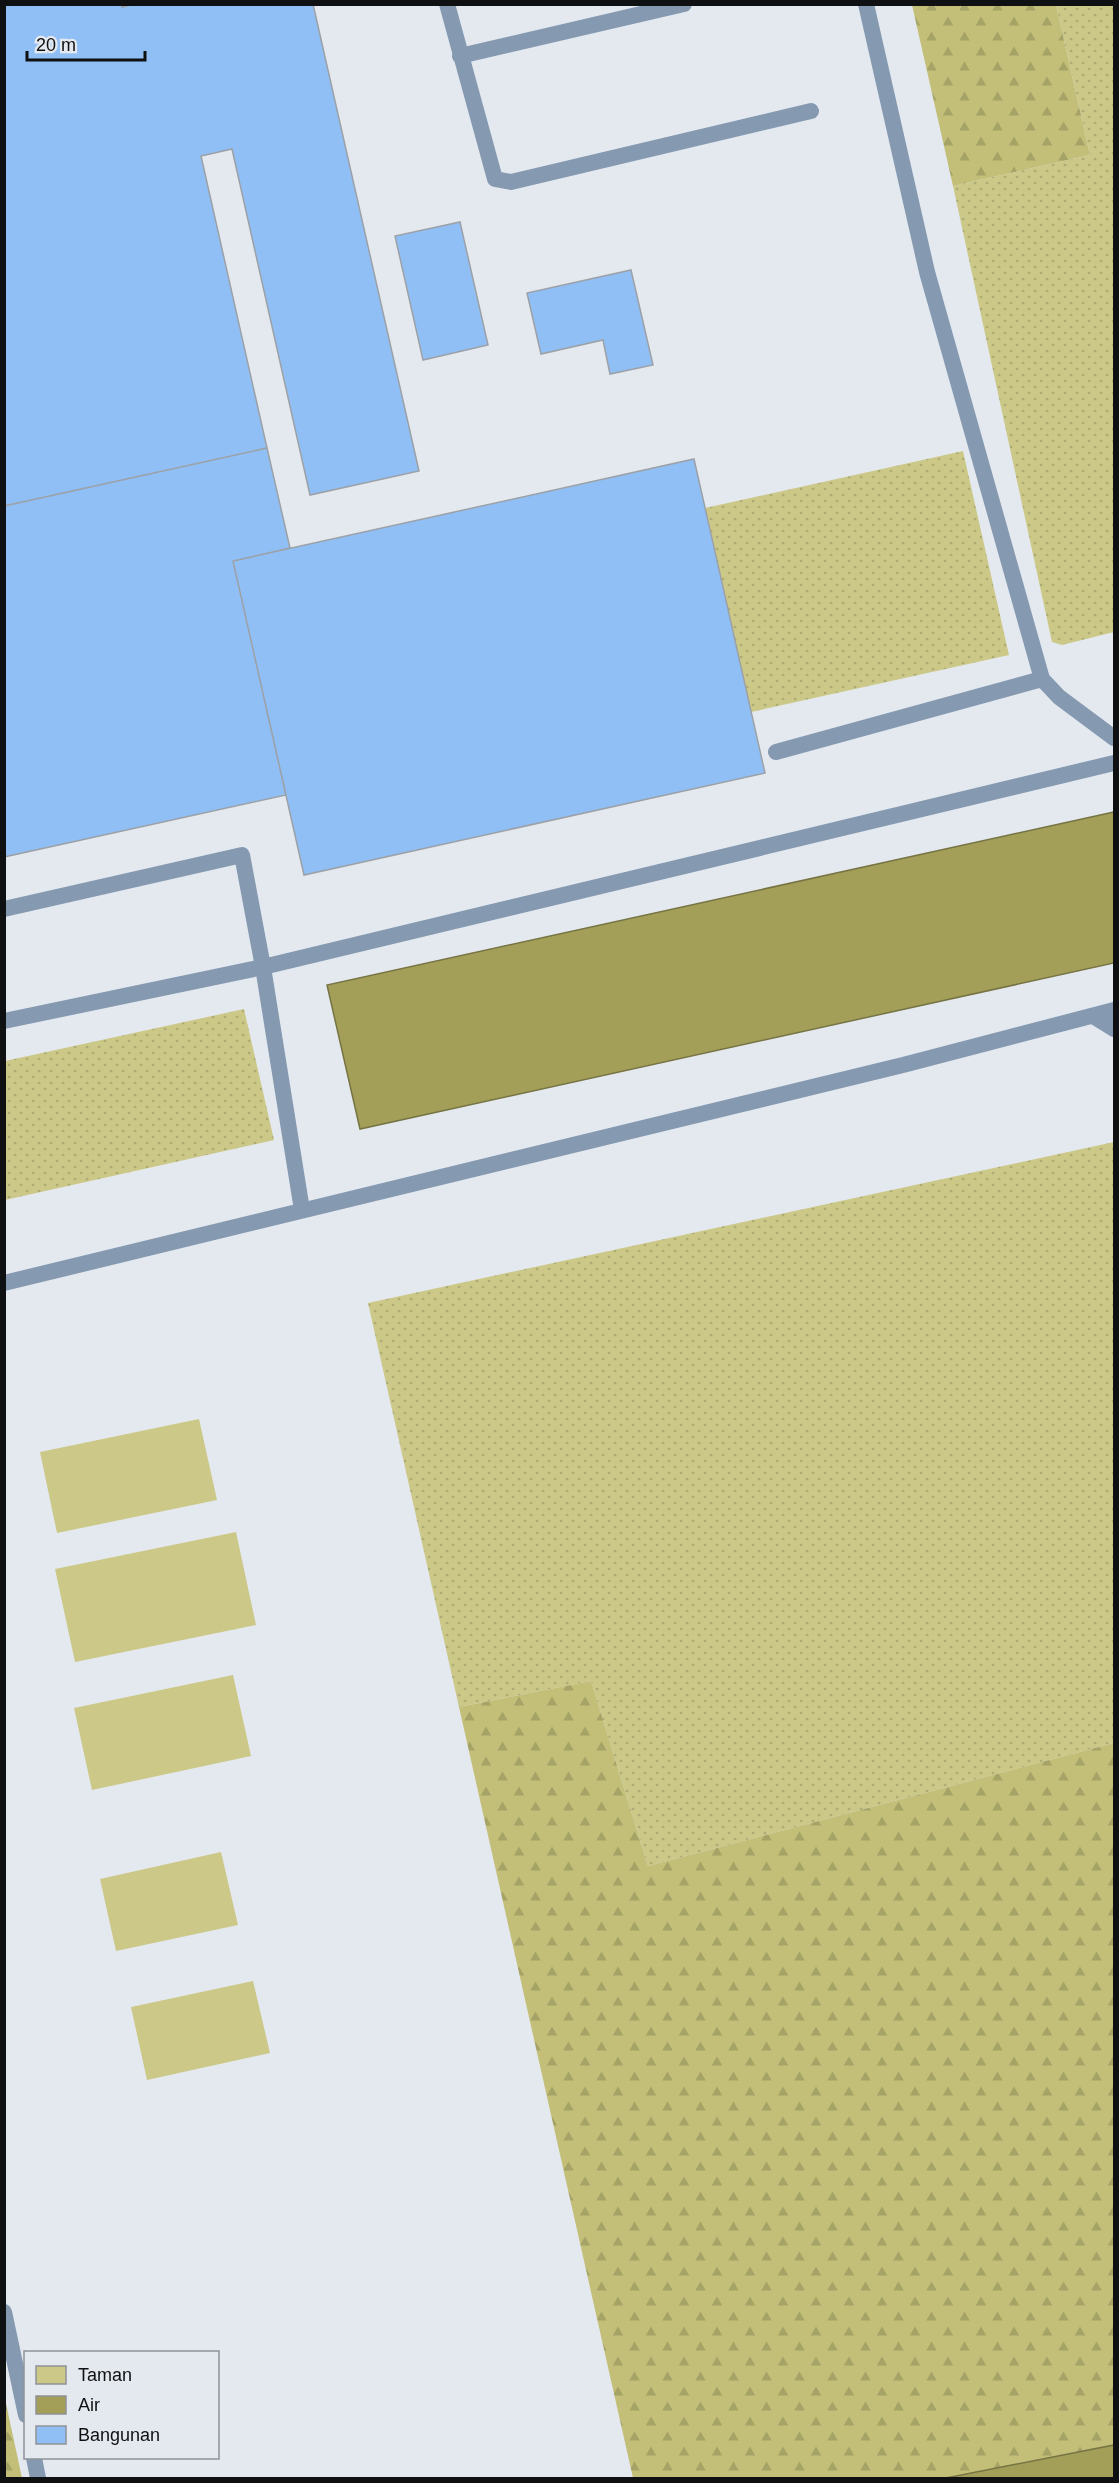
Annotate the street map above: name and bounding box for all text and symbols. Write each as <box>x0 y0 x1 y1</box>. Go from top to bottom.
scale bar <box>27 24 146 62</box>
text: 20 m <box>36 35 76 55</box>
legend <box>24 2351 219 2459</box>
text: Taman <box>78 2365 132 2385</box>
text: Air <box>78 2395 100 2415</box>
text: Bangunan <box>78 2425 160 2445</box>

